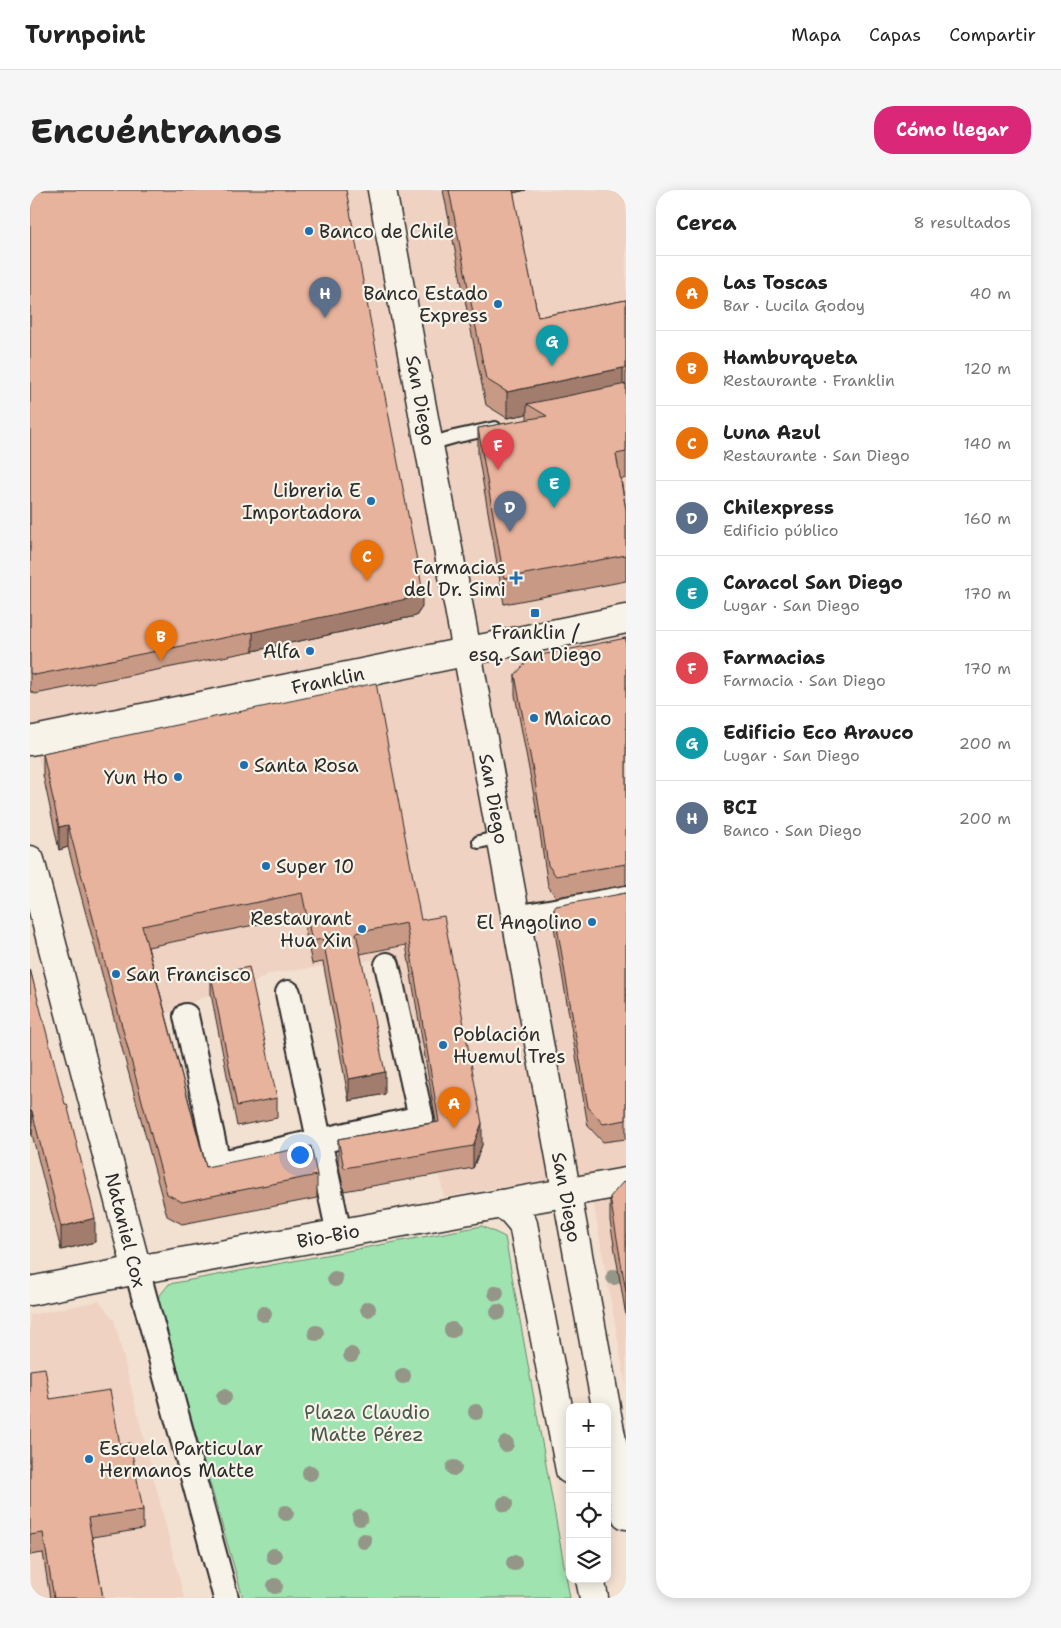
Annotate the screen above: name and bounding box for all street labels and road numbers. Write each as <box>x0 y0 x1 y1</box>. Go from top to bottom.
street label: San Diego <box>400 353 441 448</box>
street label: Franklin <box>289 661 367 700</box>
street label: San Diego <box>473 752 514 846</box>
street label: San Diego <box>546 1150 587 1244</box>
street label: Nataniel Cox <box>99 1170 152 1290</box>
street label: Bio-Bio <box>295 1218 362 1254</box>

